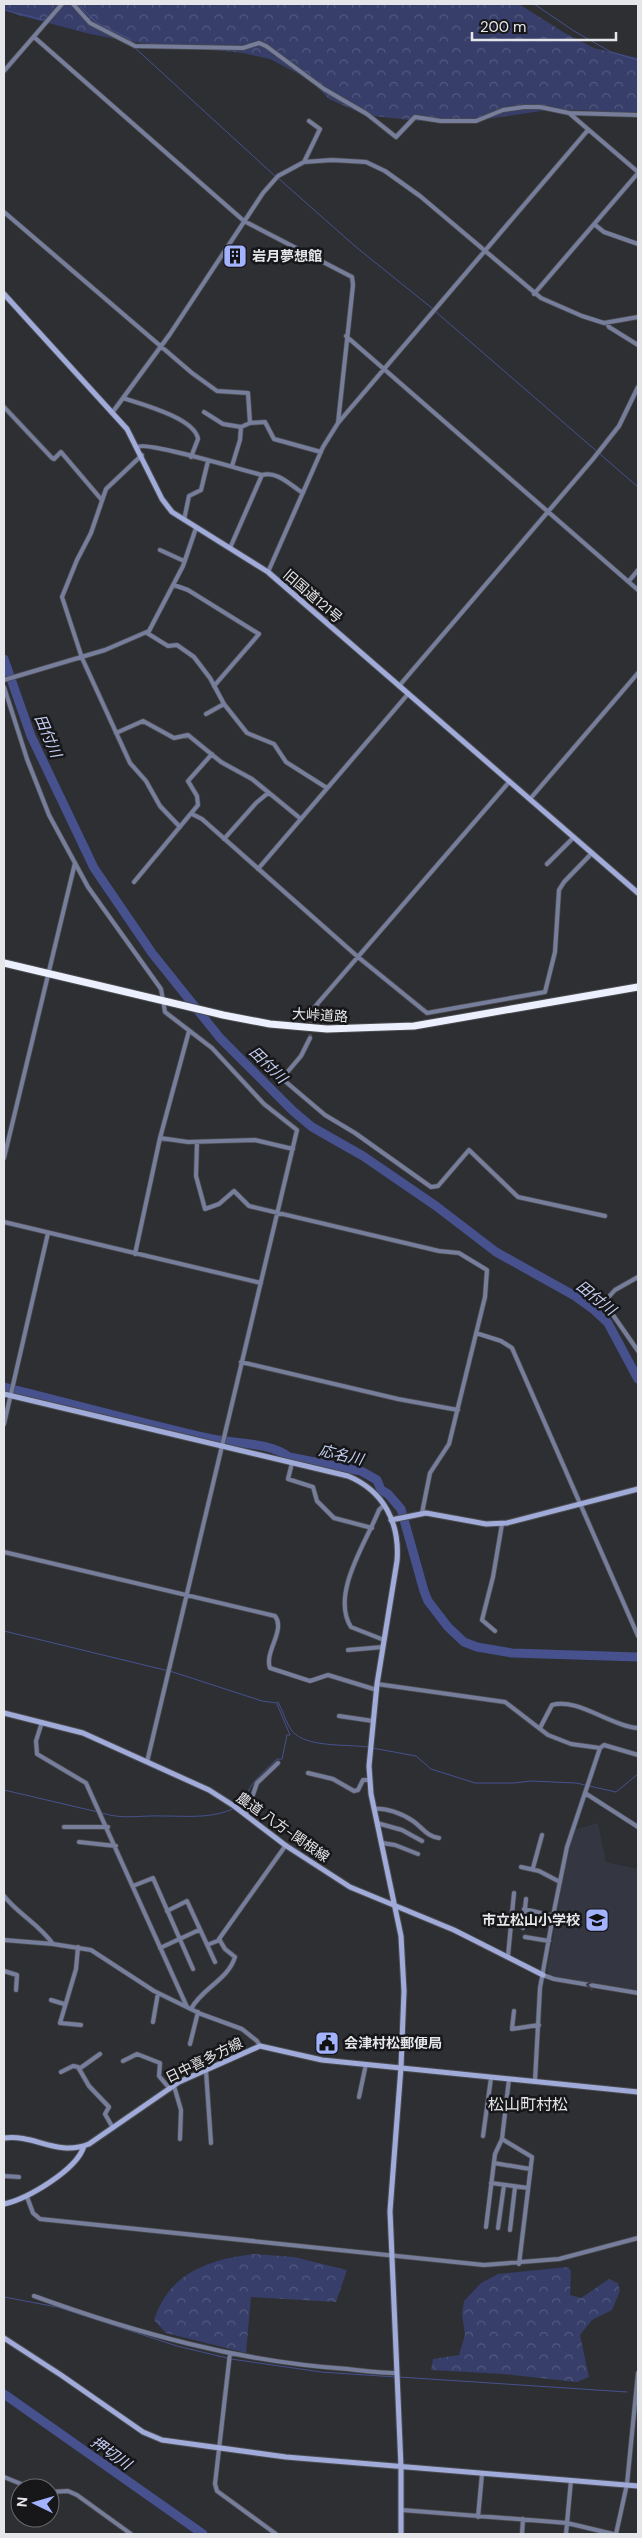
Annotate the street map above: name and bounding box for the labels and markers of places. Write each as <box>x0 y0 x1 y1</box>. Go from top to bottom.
building icon: 岩月夢想館 <box>222 243 248 269</box>
place label: 岩月夢想館 <box>252 247 322 265</box>
school or university icon: 市立松山小学校 <box>584 1907 610 1933</box>
place label: 市立松山小学校 <box>482 1911 580 1929</box>
public building icon: 会津村松郵便局 <box>314 2030 340 2056</box>
place label: 会津村松郵便局 <box>344 2034 442 2052</box>

